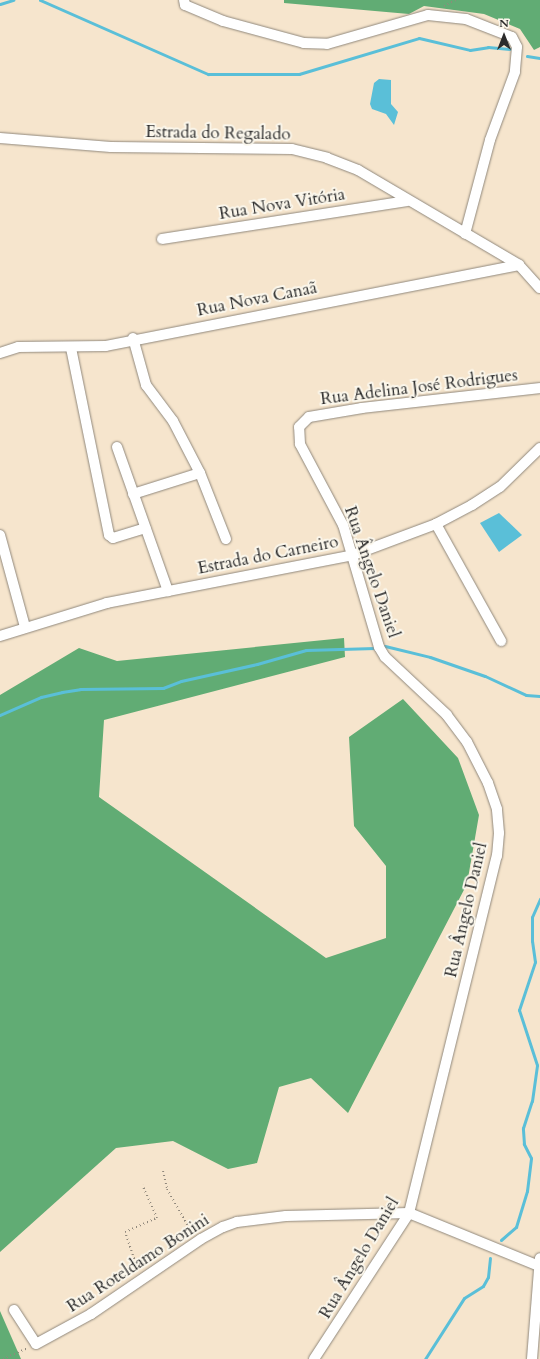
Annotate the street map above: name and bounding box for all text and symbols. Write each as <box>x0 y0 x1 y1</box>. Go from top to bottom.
north arrow <box>484 16 524 56</box>
text: N <box>499 16 509 31</box>
street label: Estrada do Regalado <box>145 122 291 144</box>
street label: Rua Nova Vitória <box>217 184 347 224</box>
street label: Rua Nova Canaã <box>195 277 319 321</box>
street label: Rua Adelina José Rodrigues <box>319 365 519 409</box>
street label: Rua Ângelo Daniel <box>340 504 404 640</box>
street label: Estrada do Carneiro <box>196 531 340 579</box>
street label: Rua Ângelo Daniel <box>441 841 491 979</box>
street label: Rua Ângelo Daniel <box>315 1194 403 1322</box>
street label: Rua Roteldamo Bonini <box>63 1209 213 1317</box>

